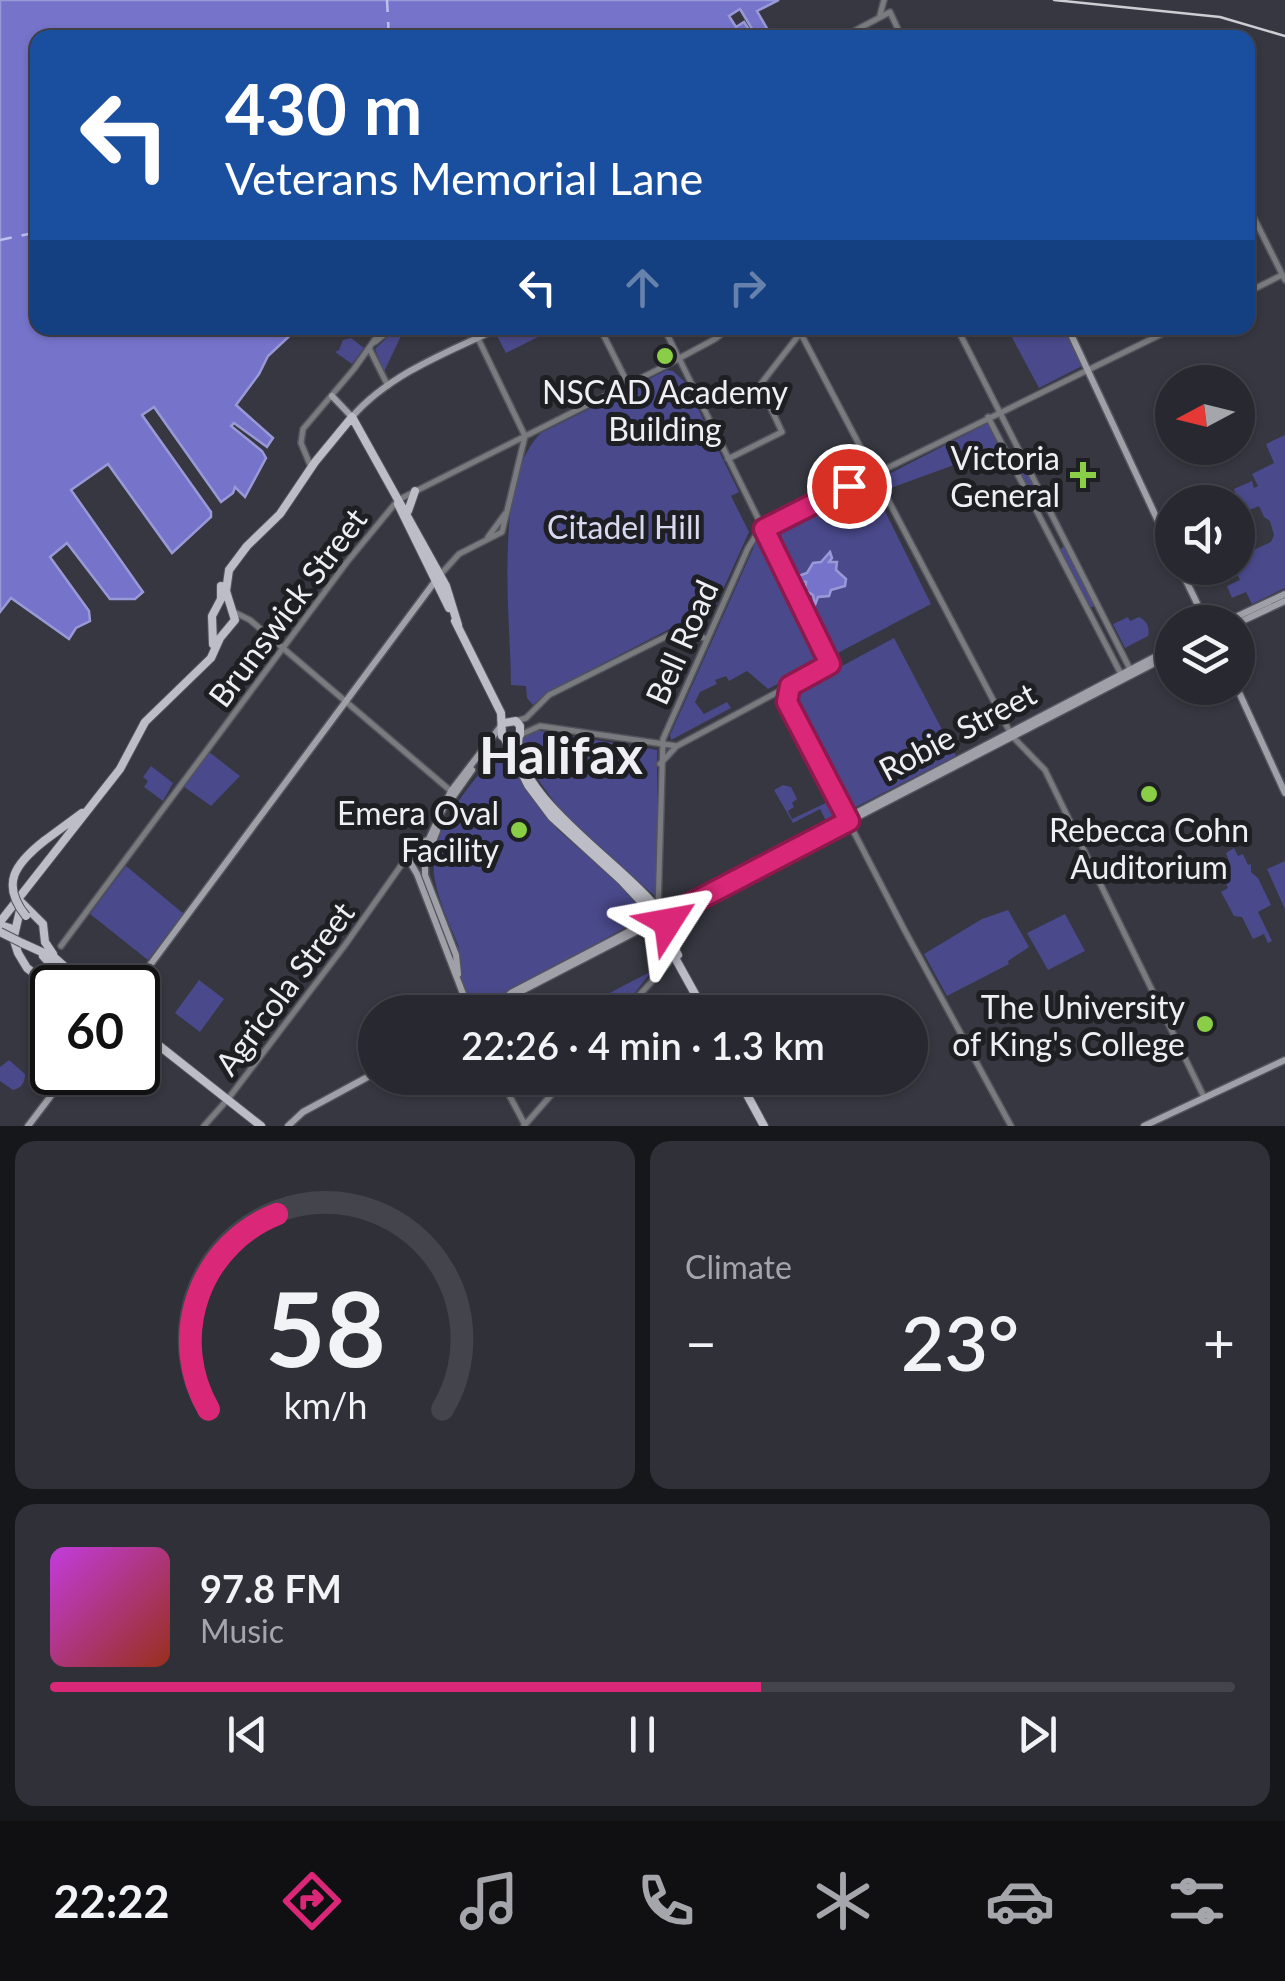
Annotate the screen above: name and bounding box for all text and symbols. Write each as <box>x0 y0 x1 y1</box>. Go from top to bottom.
text: 430 m <box>225 66 422 150</box>
icon: left <box>60 70 190 200</box>
text: Veterans Memorial Lane <box>225 151 703 205</box>
icon: left <box>510 260 565 315</box>
icon: ahead <box>615 260 670 315</box>
icon: right <box>720 260 775 315</box>
marker: NSCAD Academy Building <box>654 345 676 367</box>
north arrow <box>1155 365 1255 465</box>
map controls <box>1155 365 1255 705</box>
place label: NSCAD Academy Building <box>542 372 788 448</box>
place label: Victoria General <box>950 438 1060 514</box>
pin <box>807 444 892 529</box>
icon: arrive <box>822 459 877 514</box>
marker: Victoria General <box>1070 462 1096 488</box>
button: sound <box>1155 485 1255 585</box>
street label: Brunswick Street <box>200 500 375 714</box>
park label: Citadel Hill <box>547 507 701 546</box>
street label: Bell Road <box>636 574 726 710</box>
button: layers <box>1155 605 1255 705</box>
street label: Robie Street <box>872 673 1043 789</box>
district label: Halifax <box>479 723 643 785</box>
marker: Rebecca Cohn Auditorium <box>1138 783 1160 805</box>
place label: Emera Oval Facility <box>337 793 500 869</box>
place label: Rebecca Cohn Auditorium <box>1049 810 1249 886</box>
marker: Emera Oval Facility <box>508 819 530 841</box>
position arrow <box>616 870 720 974</box>
street label: Agricola Street <box>206 893 362 1082</box>
speed limit sign: 60 <box>30 965 160 1095</box>
place label: The University of King's College <box>952 987 1185 1063</box>
marker: The University of King's College <box>1194 1013 1216 1035</box>
text: 22:26 · 4 min · 1.3 km <box>461 1022 825 1068</box>
text: Climate <box>685 1247 792 1286</box>
text: 58 <box>265 1264 385 1389</box>
text: 23° <box>901 1297 1019 1387</box>
text: − <box>685 1309 717 1375</box>
text: + <box>1203 1309 1235 1375</box>
text: km/h <box>283 1384 367 1427</box>
text: 97.8 FM <box>200 1565 342 1611</box>
text: Music <box>200 1611 284 1650</box>
icon: previous <box>220 1707 275 1762</box>
icon: pause <box>615 1707 670 1762</box>
icon: next <box>1010 1707 1065 1762</box>
icon: directions <box>277 1866 347 1936</box>
icon: music <box>454 1866 524 1936</box>
icon: phone <box>631 1866 701 1936</box>
icon: climate <box>808 1866 878 1936</box>
icon: car <box>985 1866 1055 1936</box>
icon: filters <box>1162 1866 1232 1936</box>
text: 22:22 <box>54 1874 170 1928</box>

